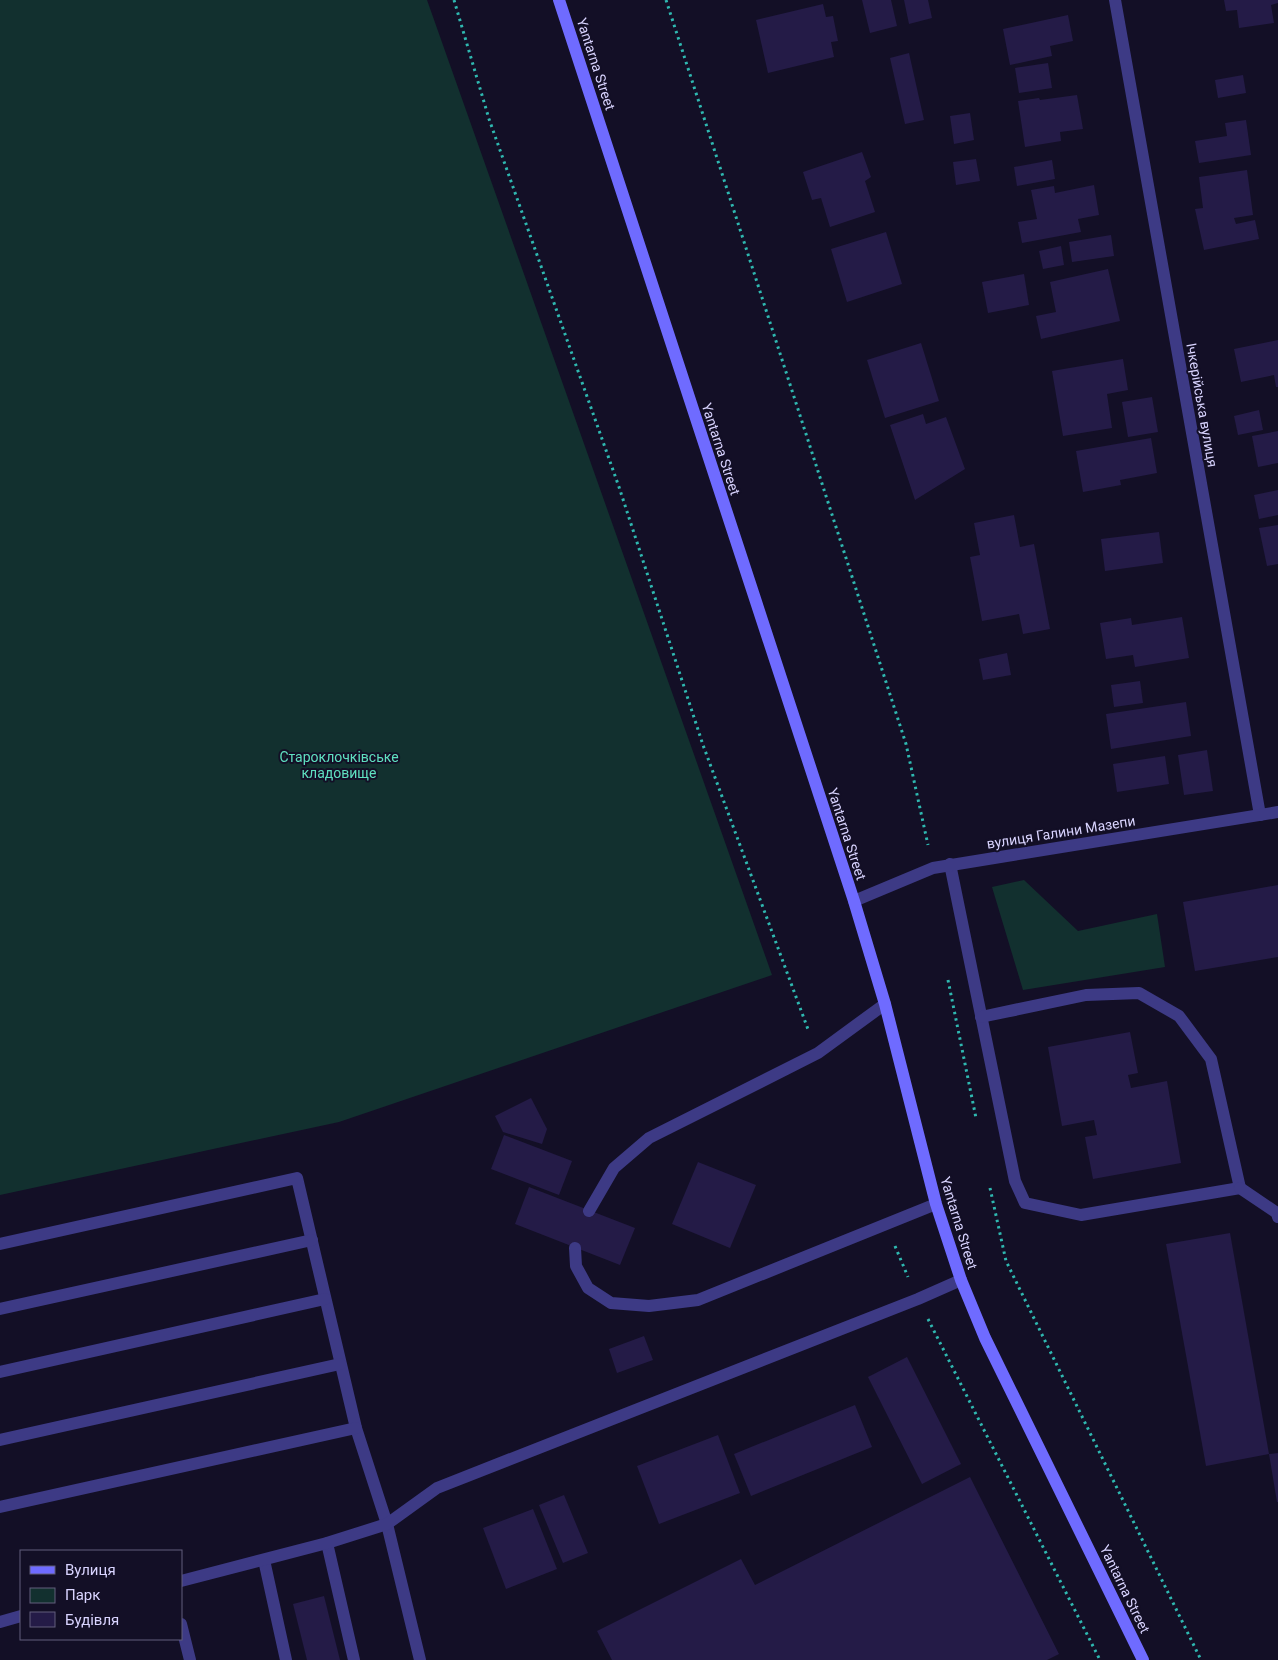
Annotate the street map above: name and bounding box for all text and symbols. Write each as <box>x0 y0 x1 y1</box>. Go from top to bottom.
street label: Yantarna Street <box>574 16 619 112</box>
street label: Ічкерійська вулиця <box>1183 342 1221 468</box>
street label: Yantarna Street <box>699 401 744 497</box>
park label: Староклочківське кладовище <box>279 749 399 781</box>
street label: Yantarna Street <box>825 786 870 882</box>
street label: вулиця Галини Мазепи <box>986 812 1136 852</box>
street label: Yantarna Street <box>937 1175 981 1272</box>
street label: Yantarna Street <box>1097 1542 1153 1636</box>
legend <box>20 1550 182 1640</box>
text: Вулиця <box>65 1561 116 1579</box>
text: Парк <box>65 1586 100 1604</box>
text: Будівля <box>65 1611 119 1629</box>

